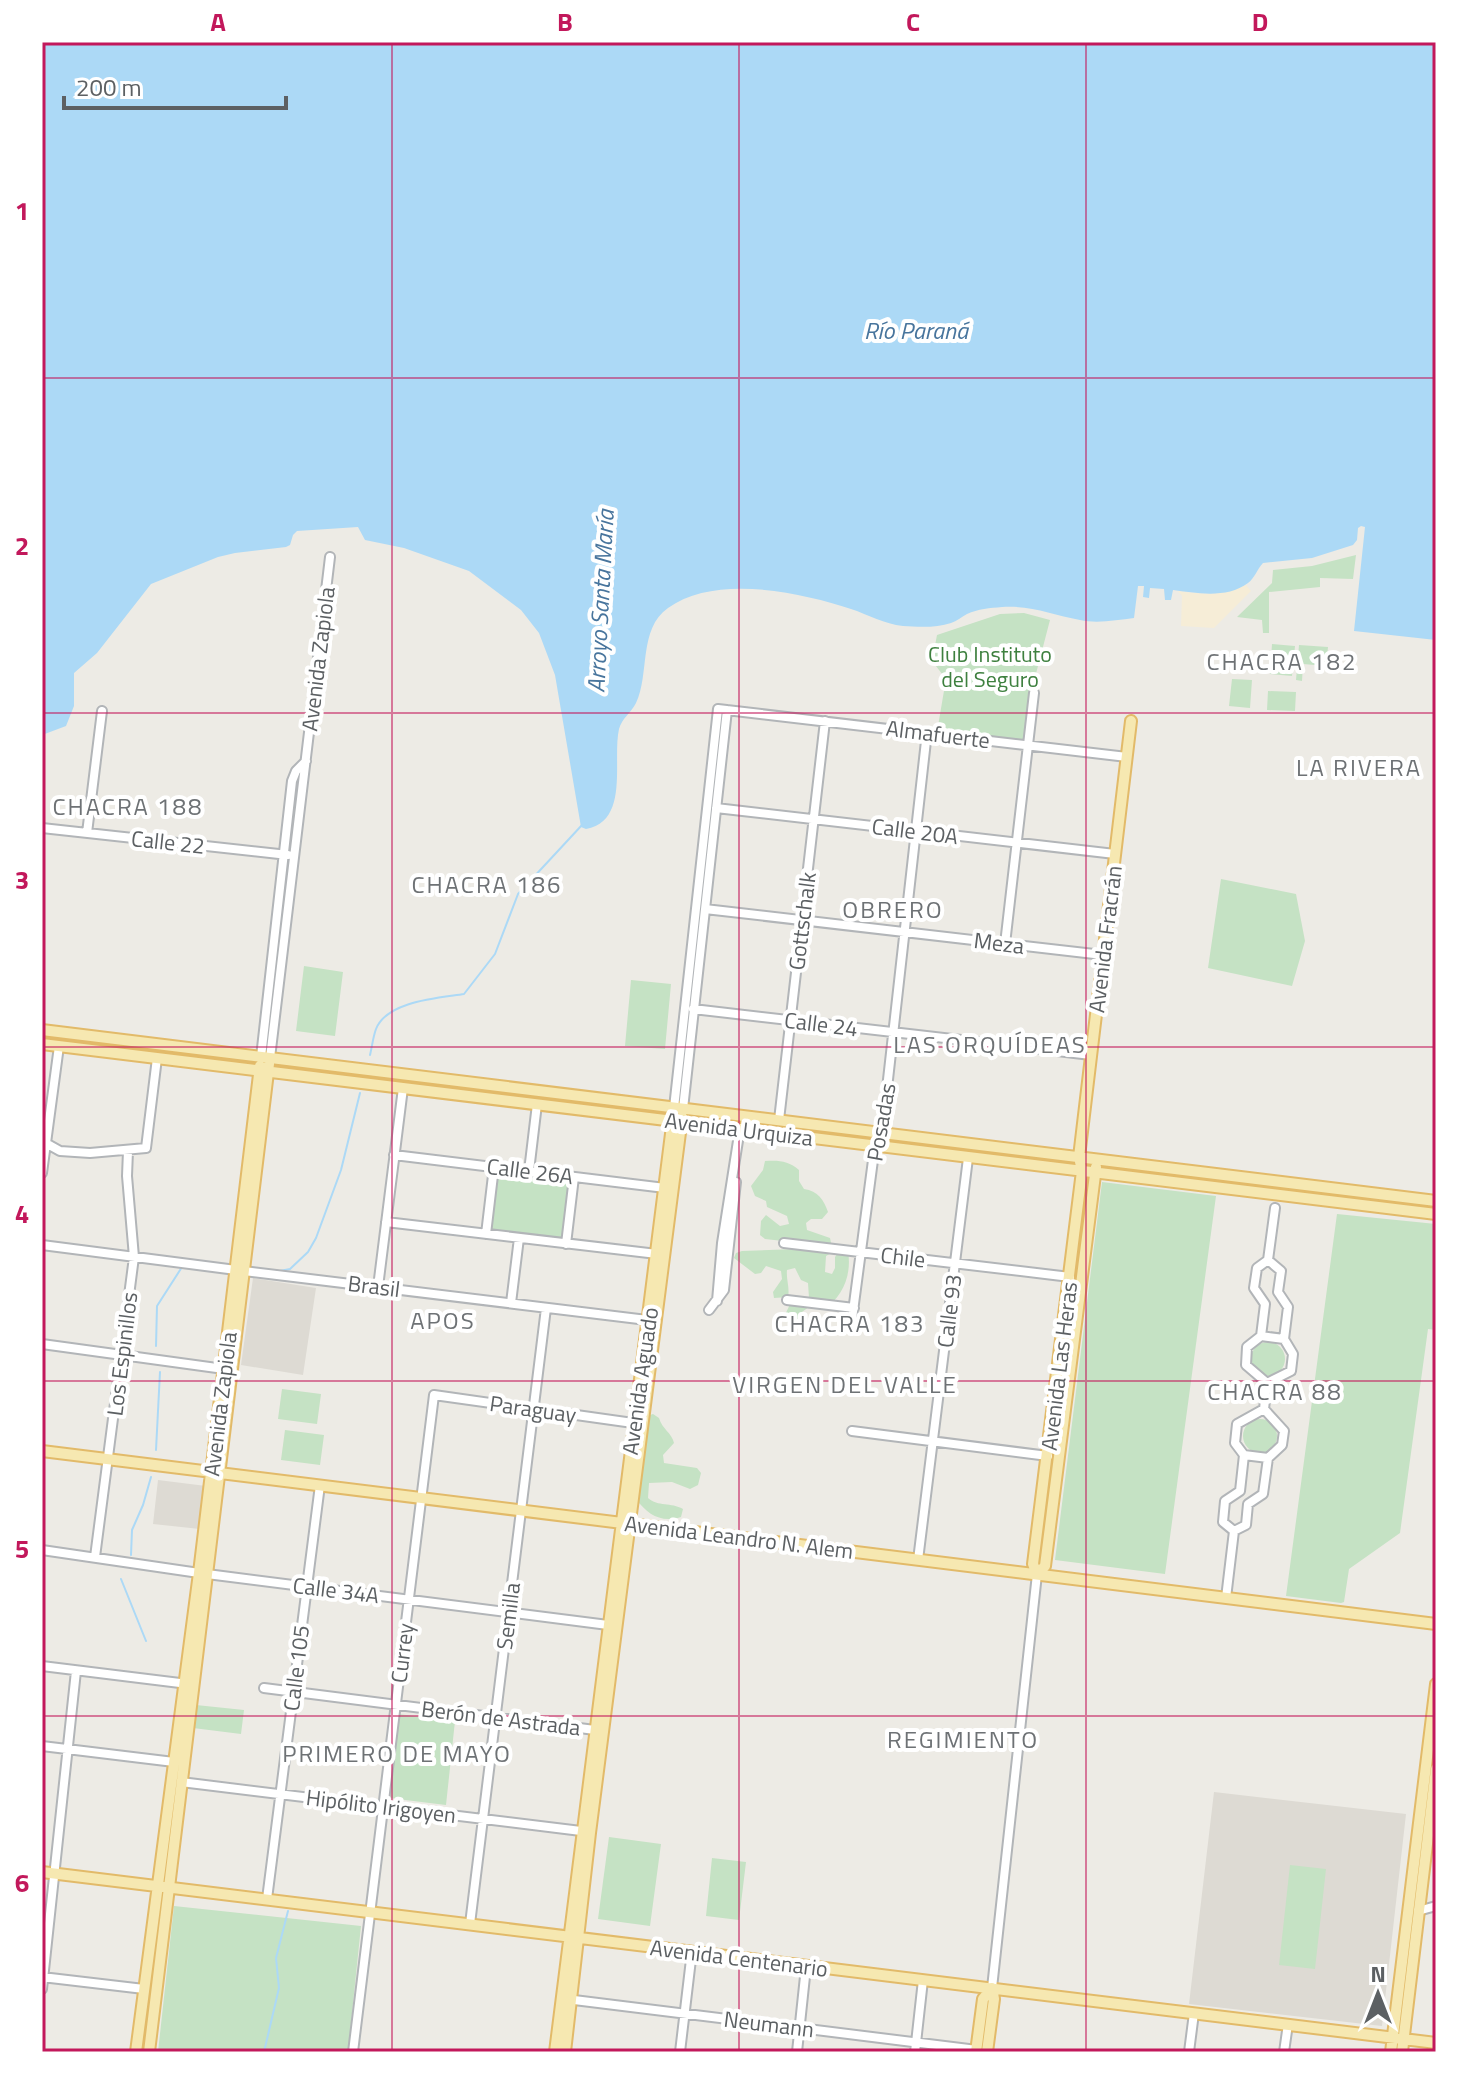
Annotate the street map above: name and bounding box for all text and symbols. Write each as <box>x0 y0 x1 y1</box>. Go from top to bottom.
text: A <box>210 2 226 41</box>
text: B <box>557 2 573 41</box>
text: C <box>906 2 920 41</box>
text: D <box>1252 2 1268 41</box>
scale bar <box>64 60 286 110</box>
text: 200 m <box>76 69 142 105</box>
text: 1 <box>15 191 29 230</box>
water label: Río Paraná <box>864 312 970 348</box>
water label: Arroyo Santa María <box>577 507 623 693</box>
text: 2 <box>15 526 29 565</box>
street label: Avenida Zapiola <box>292 585 344 733</box>
park label: Club Instituto del Seguro <box>928 637 1052 696</box>
district label: CHACRA 182 <box>1207 643 1357 679</box>
street label: Almafuerte <box>884 711 992 757</box>
district label: LA RIVERA <box>1296 749 1422 785</box>
district label: CHACRA 188 <box>53 788 203 824</box>
street label: Calle 20A <box>870 809 960 853</box>
street label: Calle 22 <box>130 821 206 863</box>
text: 3 <box>15 860 29 899</box>
street label: Avenida Fracrán <box>1079 863 1131 1015</box>
district label: CHACRA 186 <box>412 866 562 902</box>
street label: Gottschalk <box>779 869 825 972</box>
district label: OBRERO <box>842 891 944 927</box>
street label: Meza <box>972 923 1026 963</box>
street label: Calle 24 <box>782 1003 860 1045</box>
district label: LAS ORQUÍDEAS <box>893 1026 1087 1062</box>
street label: Posadas <box>857 1080 905 1164</box>
street label: Avenida Urquiza <box>663 1103 815 1155</box>
street label: Calle 26A <box>485 1149 575 1193</box>
text: 4 <box>15 1194 29 1233</box>
street label: Chile <box>879 1237 927 1277</box>
street label: Brasil <box>346 1266 402 1306</box>
street label: Calle 93 <box>928 1272 970 1350</box>
street label: Avenida Las Heras <box>1032 1280 1086 1452</box>
street label: Los Espinillos <box>98 1290 146 1418</box>
district label: APOS <box>410 1302 476 1338</box>
street label: Avenida Aguado <box>613 1305 667 1457</box>
district label: CHACRA 183 <box>775 1305 925 1341</box>
street label: Avenida Zapiola <box>194 1330 246 1478</box>
district label: VIRGEN DEL VALLE <box>732 1366 958 1402</box>
district label: CHACRA 88 <box>1207 1373 1343 1409</box>
street label: Paraguay <box>487 1386 579 1432</box>
street label: Avenida Leandro N. Alem <box>623 1506 855 1568</box>
text: 5 <box>15 1529 29 1568</box>
street label: Calle 34A <box>291 1568 381 1612</box>
street label: Semilla <box>487 1580 529 1652</box>
street label: Currey <box>381 1621 423 1685</box>
street label: Calle 105 <box>274 1623 318 1713</box>
street label: Berón de Astrada <box>419 1691 583 1745</box>
district label: REGIMIENTO <box>887 1721 1039 1757</box>
district label: PRIMERO DE MAYO <box>282 1735 512 1771</box>
street label: Hipólito Irigoyen <box>304 1780 458 1832</box>
text: 6 <box>15 1863 29 1902</box>
street label: Avenida Centenario <box>648 1930 830 1986</box>
north arrow <box>1338 1954 1418 2034</box>
text: N <box>1370 1957 1386 1991</box>
street label: Neumann <box>722 2002 816 2046</box>

